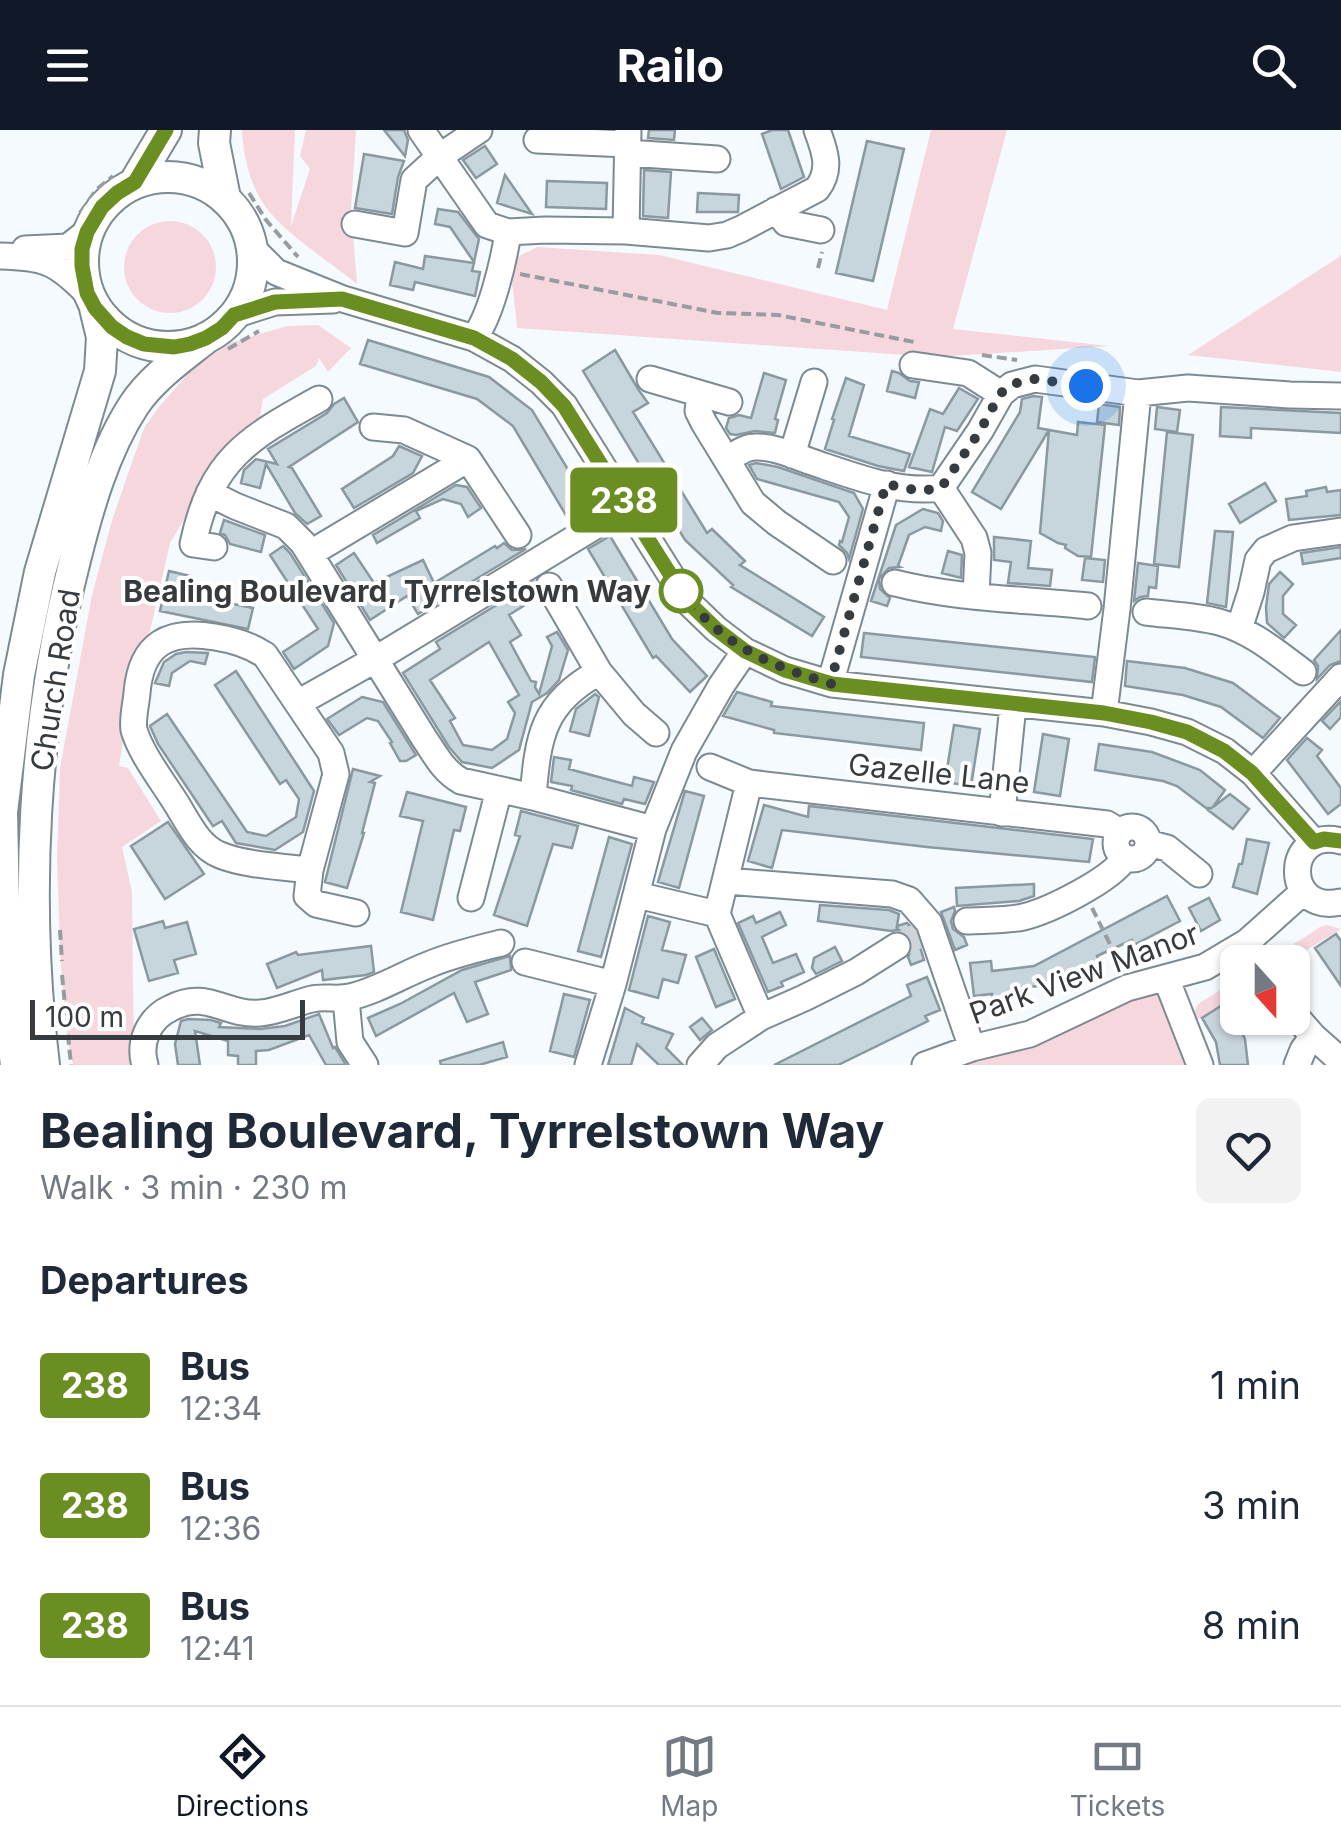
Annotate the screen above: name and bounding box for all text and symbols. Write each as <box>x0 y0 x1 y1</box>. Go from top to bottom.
icon: menu <box>40 38 95 93</box>
text: Railo <box>617 38 724 93</box>
icon: search <box>1246 38 1301 93</box>
your location <box>1061 361 1111 411</box>
line badge: 238 <box>566 468 682 532</box>
text: 238 <box>590 479 658 521</box>
marker: Bealing Boulevard, Tyrrelstown Way <box>660 570 702 612</box>
place label: Bealing Boulevard, Tyrrelstown Way <box>123 573 651 609</box>
street label: Church Road <box>23 586 87 774</box>
street label: Gazelle Lane <box>846 746 1032 800</box>
street label: Park View Manor <box>964 915 1204 1031</box>
north arrow <box>1220 945 1310 1035</box>
map controls <box>1220 945 1310 1035</box>
scale bar <box>30 995 305 1040</box>
text: 100 m <box>45 1000 124 1034</box>
button: heart <box>1196 1098 1301 1203</box>
text: Bealing Boulevard, Tyrrelstown Way <box>40 1101 884 1160</box>
text: Walk · 3 min · 230 m <box>40 1168 348 1207</box>
text: Departures <box>40 1257 249 1303</box>
text: Bus <box>180 1343 250 1389</box>
text: 1 min <box>1210 1362 1301 1408</box>
text: 238 <box>61 1364 129 1406</box>
text: 12:34 <box>180 1389 262 1428</box>
text: Bus <box>180 1463 250 1509</box>
text: 3 min <box>1202 1482 1301 1528</box>
text: 238 <box>61 1484 129 1526</box>
text: 12:36 <box>180 1509 261 1548</box>
text: Bus <box>180 1583 250 1629</box>
text: 8 min <box>1202 1602 1301 1648</box>
text: 238 <box>61 1604 129 1646</box>
text: 12:41 <box>180 1629 255 1668</box>
tab: Directions <box>176 1729 309 1823</box>
tab: Map <box>660 1729 719 1823</box>
tab: Tickets <box>1070 1729 1165 1823</box>

